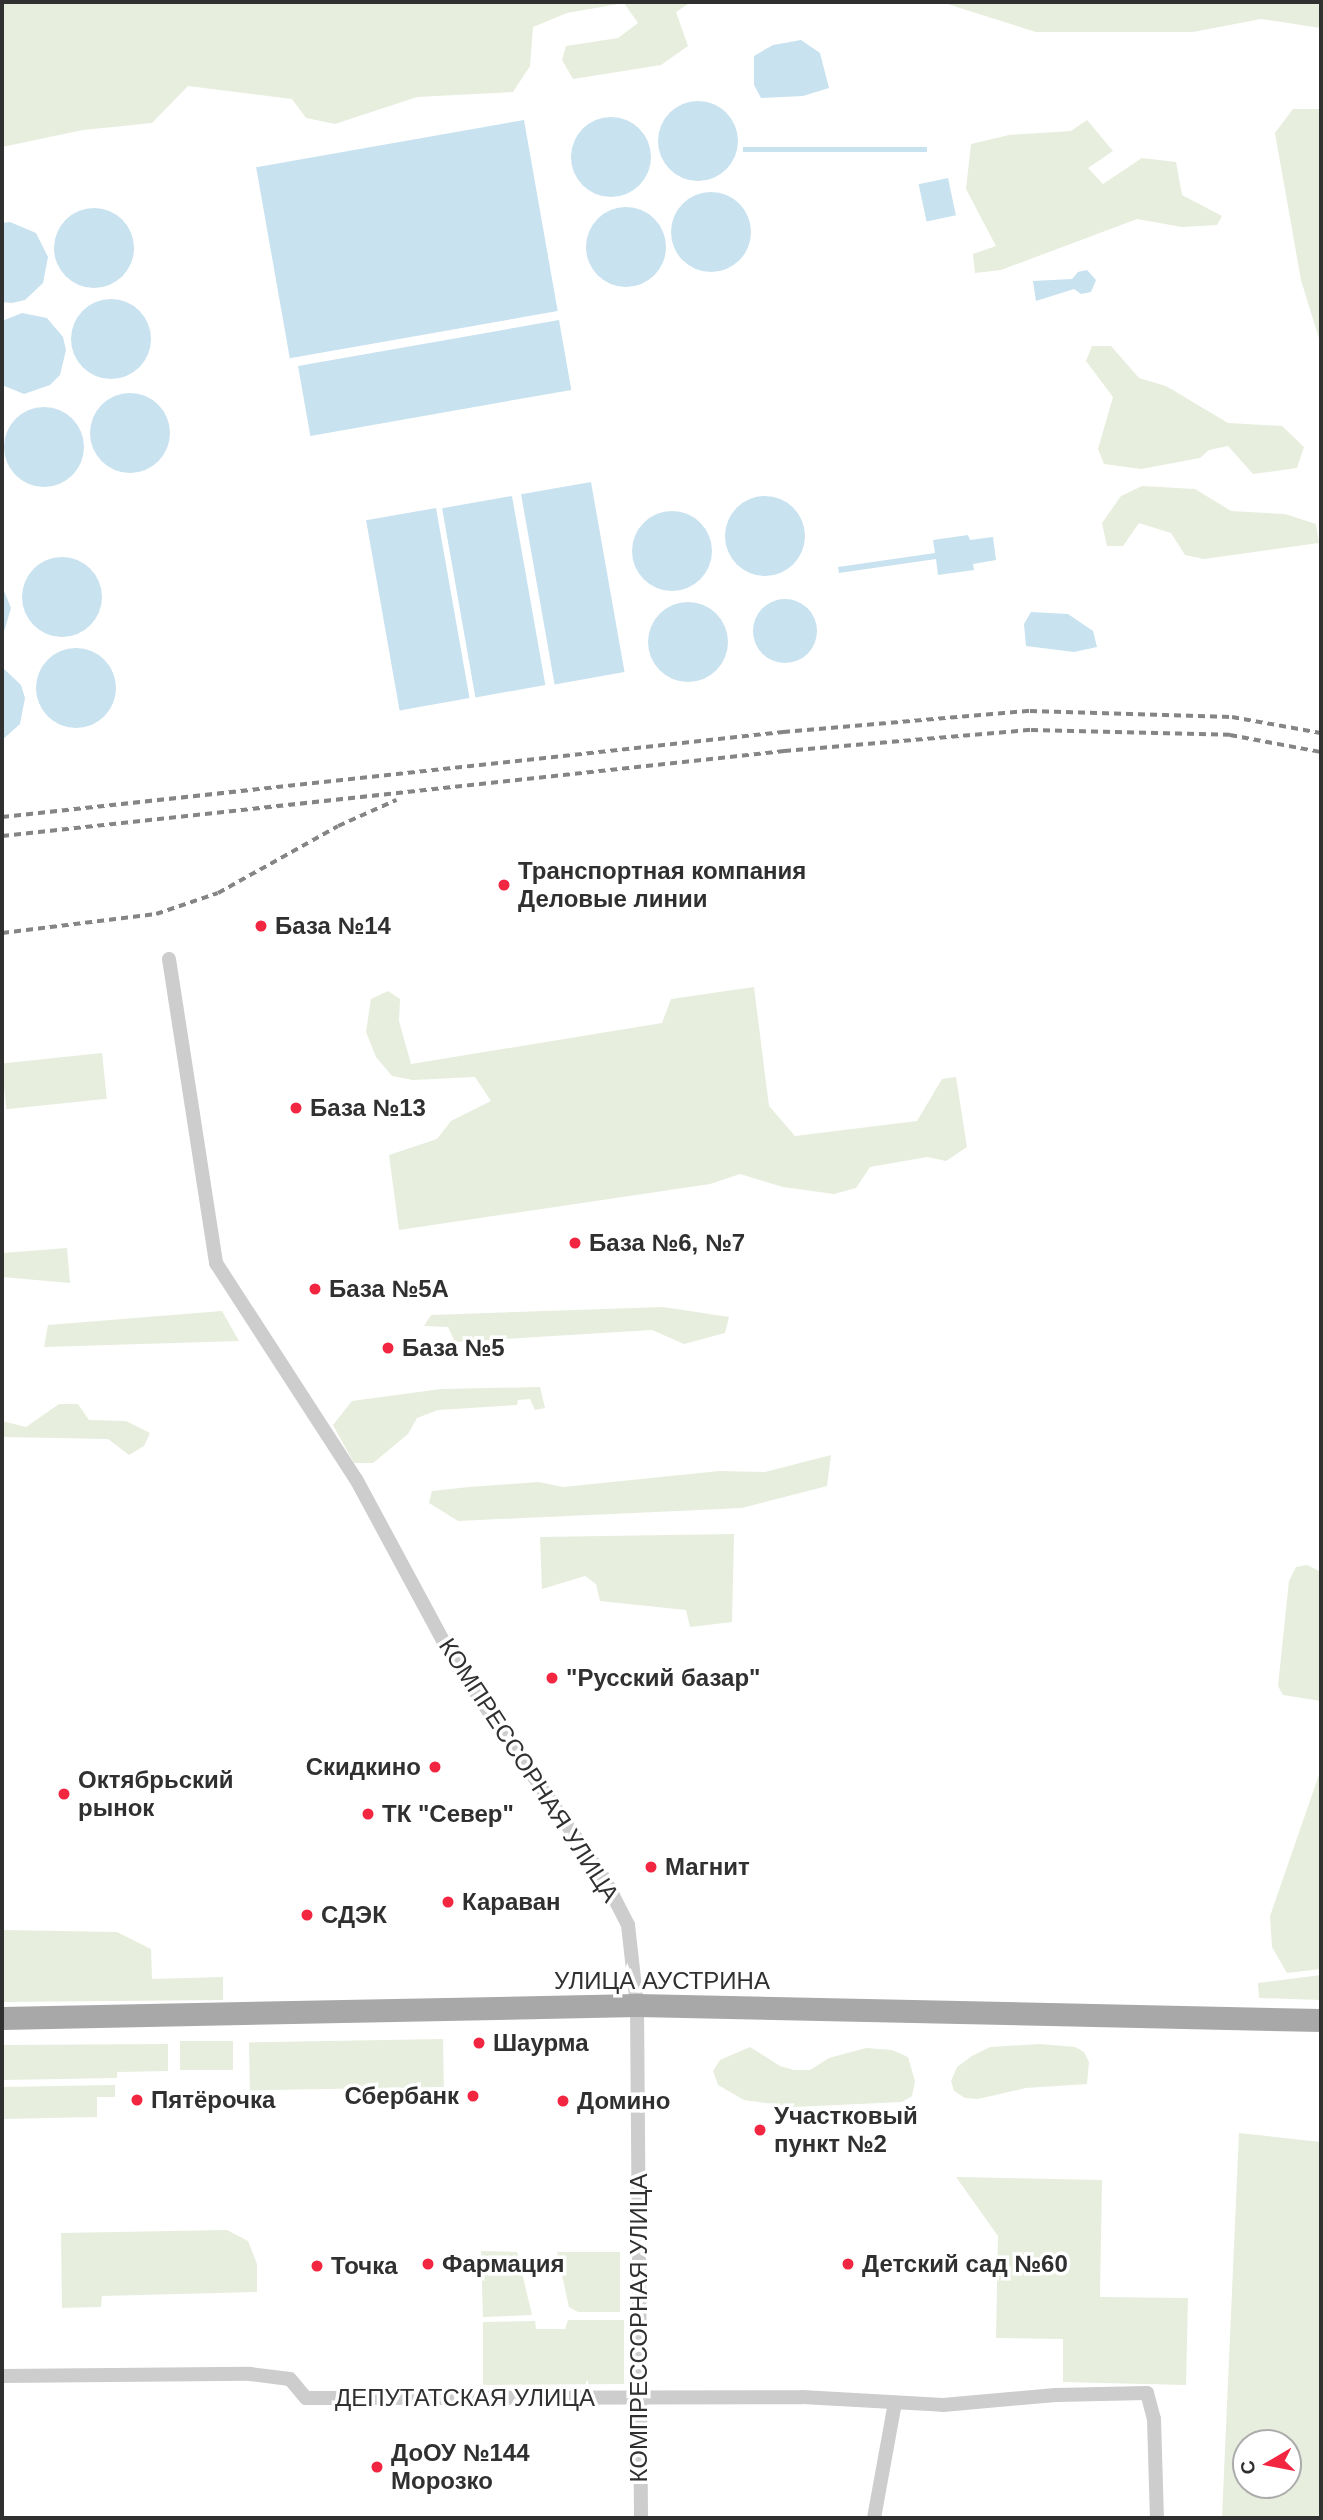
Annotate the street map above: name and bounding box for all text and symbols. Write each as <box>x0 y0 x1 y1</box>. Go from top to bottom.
place label: Транспортная компания Деловые линии <box>518 857 806 913</box>
marker: Транспортная компания Деловые линии <box>496 877 512 893</box>
place label: База №14 <box>275 912 391 940</box>
marker: База №14 <box>253 918 269 934</box>
place label: База №13 <box>310 1094 426 1122</box>
marker: База №13 <box>288 1100 304 1116</box>
place label: База №6, №7 <box>589 1229 745 1257</box>
marker: База №6, №7 <box>567 1235 583 1251</box>
place label: База №5А <box>329 1275 449 1303</box>
marker: База №5А <box>307 1281 323 1297</box>
place label: База №5 <box>402 1334 505 1362</box>
marker: База №5 <box>380 1340 396 1356</box>
street label: КОМПРЕССОРНАЯ УЛИЦА <box>433 1633 625 1907</box>
place label: "Русский базар" <box>566 1664 760 1692</box>
marker: "Русский базар" <box>544 1670 560 1686</box>
place label: Скидкино <box>306 1753 421 1781</box>
marker: Скидкино <box>427 1759 443 1775</box>
place label: Октябрьский рынок <box>78 1766 234 1822</box>
marker: Октябрьский рынок <box>56 1786 72 1802</box>
place label: ТК "Север" <box>382 1800 514 1828</box>
marker: ТК "Север" <box>360 1806 376 1822</box>
place label: Магнит <box>665 1853 750 1881</box>
marker: Магнит <box>643 1859 659 1875</box>
place label: Караван <box>462 1888 561 1916</box>
marker: Караван <box>440 1894 456 1910</box>
place label: СДЭК <box>321 1901 387 1929</box>
marker: СДЭК <box>299 1907 315 1923</box>
street label: УЛИЦА АУСТРИНА <box>554 1967 770 1995</box>
place label: Шаурма <box>493 2029 589 2057</box>
marker: Шаурма <box>471 2035 487 2051</box>
place label: Сбербанк <box>344 2082 459 2110</box>
place label: Пятёрочка <box>151 2086 275 2114</box>
place label: Домино <box>577 2087 670 2115</box>
marker: Сбербанк <box>465 2088 481 2104</box>
marker: Пятёрочка <box>129 2092 145 2108</box>
marker: Домино <box>555 2093 571 2109</box>
place label: Участковый пункт №2 <box>774 2102 918 2158</box>
marker: Участковый пункт №2 <box>752 2122 768 2138</box>
street label: КОМПРЕССОРНАЯ УЛИЦА <box>625 2174 653 2482</box>
place label: Фармация <box>442 2250 564 2278</box>
place label: Детский сад №60 <box>862 2250 1068 2278</box>
place label: Точка <box>331 2252 398 2280</box>
marker: Фармация <box>420 2256 436 2272</box>
marker: Детский сад №60 <box>840 2256 856 2272</box>
marker: Точка <box>309 2258 325 2274</box>
street label: ДЕПУТАТСКАЯ УЛИЦА <box>335 2384 595 2412</box>
north arrow <box>1232 2429 1302 2499</box>
place label: ДоОУ №144 Морозко <box>391 2439 530 2495</box>
marker: ДоОУ №144 Морозко <box>369 2459 385 2475</box>
text: С <box>1236 2459 1259 2476</box>

